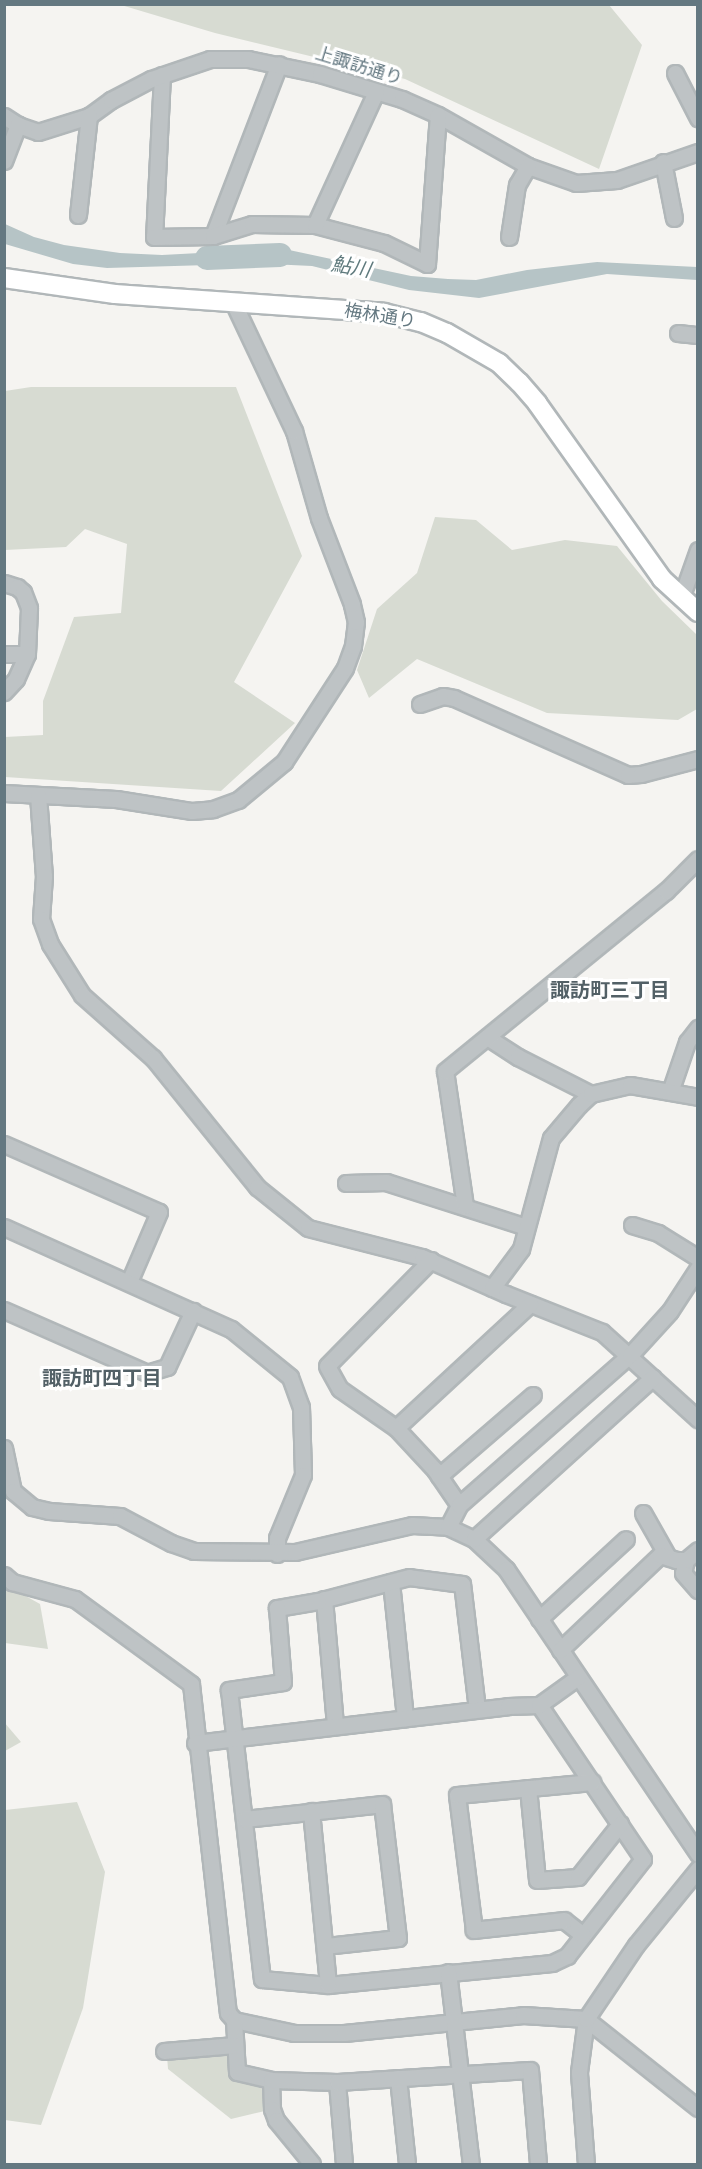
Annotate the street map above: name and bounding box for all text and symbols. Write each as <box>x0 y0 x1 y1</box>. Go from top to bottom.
street label: 上諏訪通り <box>313 43 405 89</box>
water label: 鮎川 <box>329 252 373 282</box>
street label: 梅林通り <box>343 300 417 332</box>
district label: 諏訪町三丁目 <box>550 978 670 1002</box>
district label: 諏訪町四丁目 <box>42 1366 162 1390</box>

